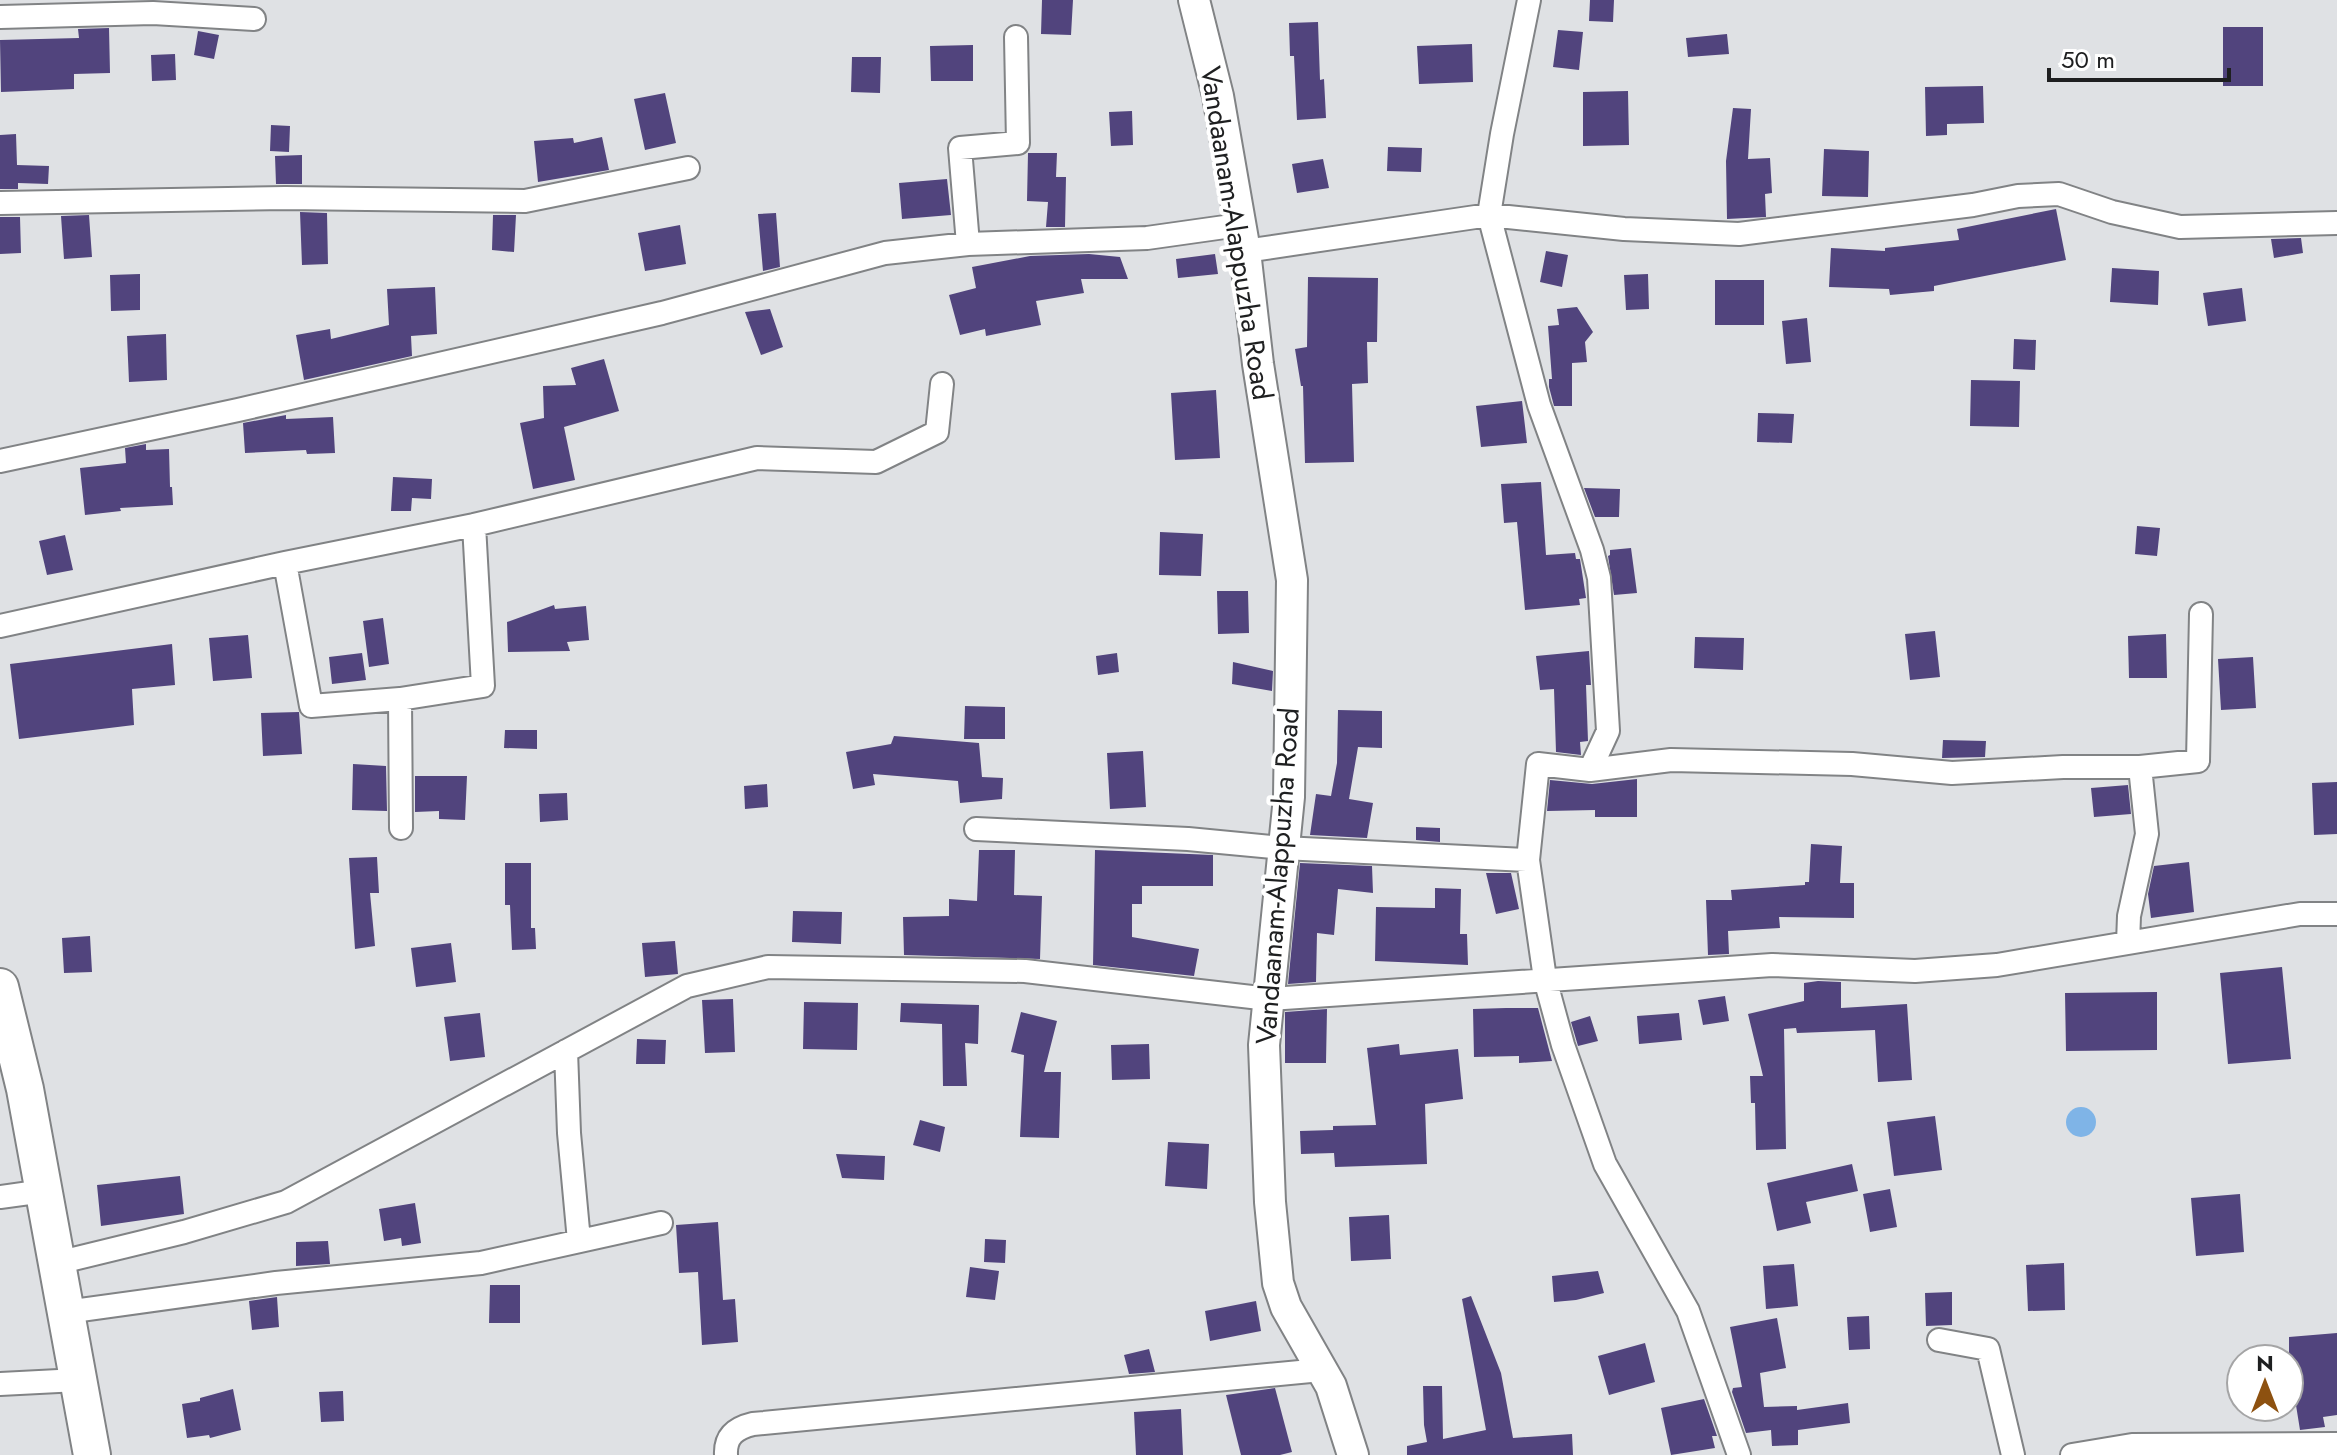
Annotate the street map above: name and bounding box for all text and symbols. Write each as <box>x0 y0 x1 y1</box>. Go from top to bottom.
scale bar <box>2049 32 2229 82</box>
text: 50 m <box>2061 42 2115 77</box>
street label: Vandaanam-Alappuzha Road <box>1190 63 1283 403</box>
street label: Vandaanam-Alappuzha Road <box>1245 706 1310 1046</box>
north arrow <box>2225 1343 2305 1423</box>
text: N <box>2256 1347 2274 1379</box>

